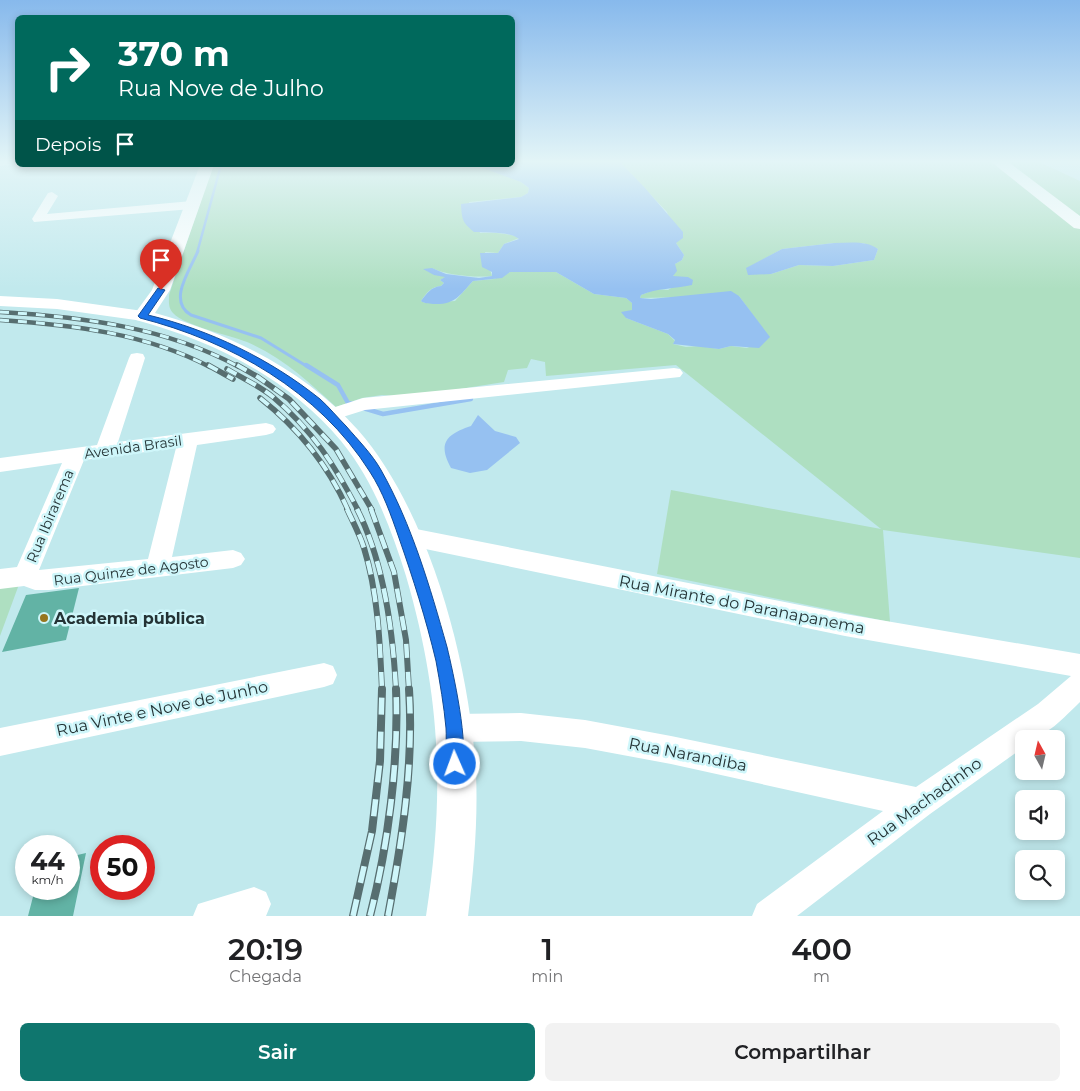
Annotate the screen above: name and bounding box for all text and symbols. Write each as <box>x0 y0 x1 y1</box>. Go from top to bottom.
text: 370 m <box>118 32 230 75</box>
icon: right <box>35 35 100 100</box>
text: Rua Nove de Julho <box>118 75 324 102</box>
icon: arrive <box>111 130 139 158</box>
text: Depois <box>35 133 101 156</box>
pin <box>140 239 182 290</box>
icon: arrive <box>147 246 175 274</box>
street label: Avenida Brasil <box>83 431 183 463</box>
street label: Rua Ibirarema <box>22 467 78 565</box>
street label: Rua Quinze de Agosto <box>52 553 210 589</box>
street label: Rua Mirante do Paranapanema <box>617 571 866 638</box>
place label: Academia pública <box>53 609 205 628</box>
marker: Academia pública <box>38 612 50 624</box>
street label: Rua Vinte e Nove de Junho <box>54 677 270 740</box>
north arrow <box>1015 730 1065 780</box>
map controls <box>1015 730 1065 900</box>
street label: Rua Narandiba <box>627 734 749 775</box>
position arrow <box>428 737 480 789</box>
street label: Rua Machadinho <box>863 754 985 849</box>
button: sound <box>1015 790 1065 840</box>
speed limit sign: 50 <box>90 835 155 900</box>
text: 44 <box>30 846 65 876</box>
button: search <box>1015 850 1065 900</box>
text: km/h <box>31 872 64 887</box>
text: 20:19 <box>228 931 303 968</box>
text: 1 <box>541 931 553 968</box>
text: 400 <box>791 931 852 968</box>
text: Chegada <box>229 967 302 986</box>
text: min <box>531 967 563 986</box>
text: m <box>813 967 830 986</box>
button: Sair <box>20 1023 535 1081</box>
button: Compartilhar <box>545 1023 1060 1081</box>

